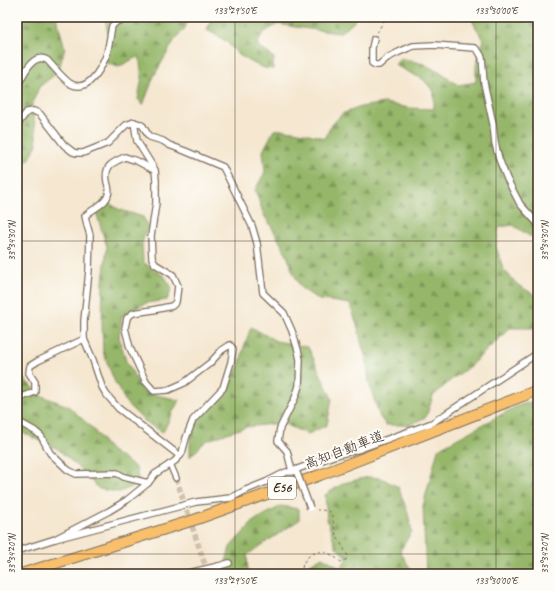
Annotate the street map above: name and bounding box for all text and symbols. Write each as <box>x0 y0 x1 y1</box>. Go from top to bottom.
text: 133°29'50"E <box>213 4 258 17</box>
text: 133°30'00"E <box>474 4 519 17</box>
text: 33°34'30"N <box>5 219 18 261</box>
text: 33°34'30"N <box>538 219 551 261</box>
street label: 高知自動車道 <box>302 427 386 473</box>
road number: E56 <box>268 477 296 499</box>
text: 33°34'20"N <box>5 532 18 574</box>
text: 33°34'20"N <box>538 532 551 574</box>
text: 133°29'50"E <box>213 574 258 587</box>
text: 133°30'00"E <box>474 574 519 587</box>

